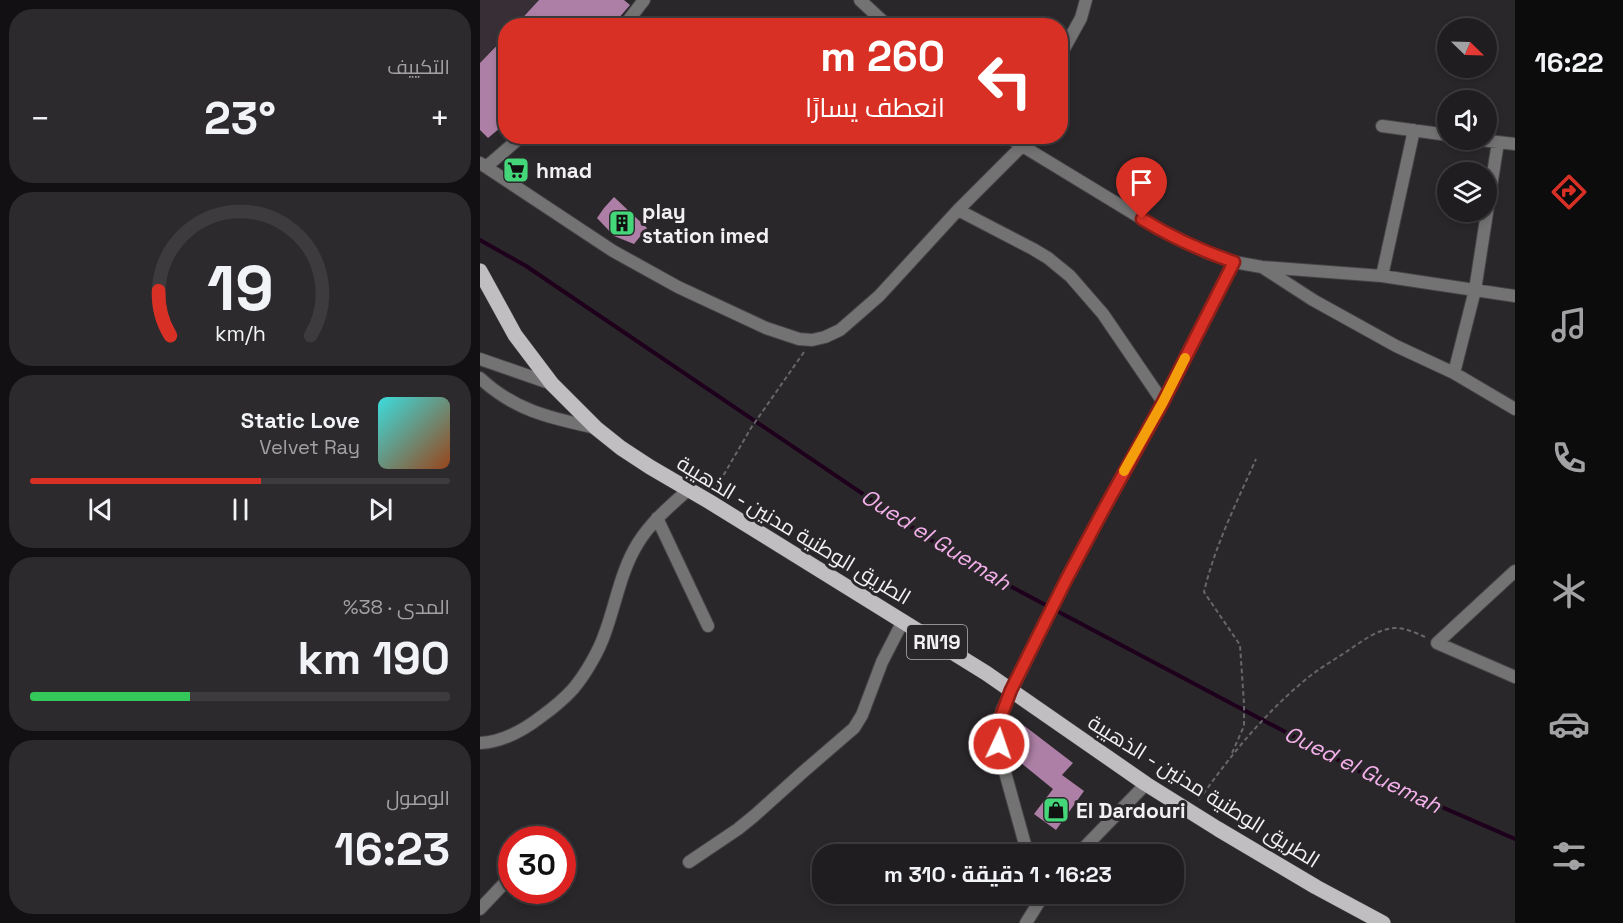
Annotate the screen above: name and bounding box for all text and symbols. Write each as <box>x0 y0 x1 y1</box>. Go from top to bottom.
north arrow <box>1437 18 1497 78</box>
map controls <box>1437 18 1497 222</box>
text: 260 m <box>820 30 945 83</box>
icon: left <box>966 42 1044 120</box>
text: 16:22 <box>1535 45 1604 80</box>
text: التكييف <box>387 54 450 80</box>
text: 23° <box>204 90 276 147</box>
text: انعطف يسارًا <box>805 90 945 125</box>
button: sound <box>1437 90 1497 150</box>
text: − <box>30 98 50 140</box>
text: + <box>430 98 450 140</box>
supermarket icon: hmad <box>501 155 531 185</box>
place label: hmad <box>536 157 592 184</box>
pin <box>1116 157 1167 219</box>
button: layers <box>1437 162 1497 222</box>
icon: arrive <box>1125 166 1158 199</box>
icon: directions <box>1548 171 1590 213</box>
place label: play station imed <box>642 198 769 249</box>
building icon: play station imed <box>607 208 637 238</box>
text: 19 <box>207 249 273 328</box>
icon: music <box>1548 304 1590 346</box>
text: km/h <box>214 320 266 347</box>
text: Static Love <box>241 406 360 434</box>
text: Velvet Ray <box>259 434 360 460</box>
icon: phone <box>1548 437 1590 479</box>
street label: الطريق الوطنية مدنين - الذهيبة <box>672 449 916 611</box>
water label: Oued el Guemah <box>856 482 1016 596</box>
icon: previous <box>84 493 117 526</box>
icon: pause <box>224 493 257 526</box>
icon: next <box>364 493 397 526</box>
icon: climate <box>1548 570 1590 612</box>
text: المدى · 38% <box>343 594 450 620</box>
road number: RN19 <box>907 625 967 659</box>
text: 190 km <box>297 630 450 687</box>
icon: car <box>1548 703 1590 745</box>
street label: الطريق الوطنية مدنين - الذهيبة <box>1083 709 1325 873</box>
position arrow <box>967 712 1031 776</box>
water label: Oued el Guemah <box>1280 719 1447 819</box>
text: الوصول <box>386 785 450 811</box>
shop icon: El Dardouri <box>1041 795 1071 825</box>
place label: El Dardouri <box>1076 797 1186 824</box>
text: 16:23 <box>334 821 450 878</box>
speed limit sign: 30 <box>498 826 576 904</box>
icon: filters <box>1548 835 1590 877</box>
text: 16:23 · 1 دقيقة · 310 m <box>884 860 1112 888</box>

